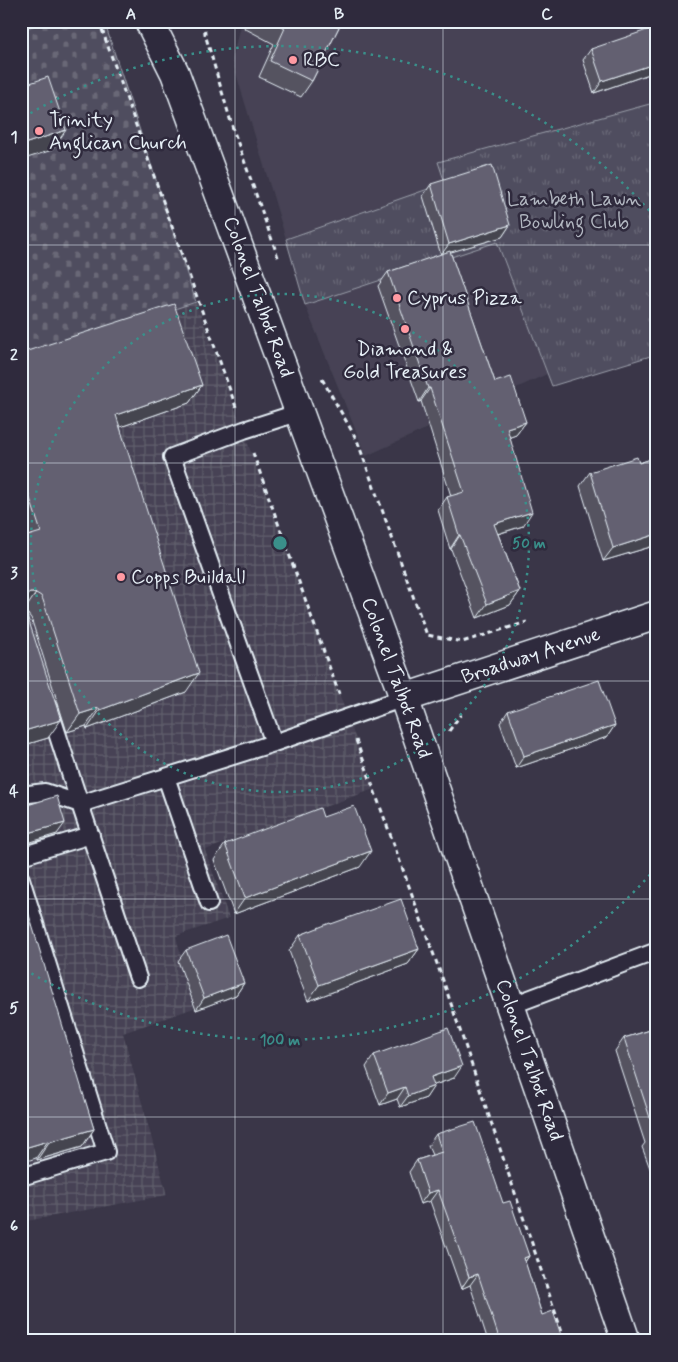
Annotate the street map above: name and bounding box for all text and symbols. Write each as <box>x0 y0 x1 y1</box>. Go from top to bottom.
text: A <box>126 4 136 25</box>
text: B <box>334 4 344 25</box>
text: C <box>541 4 553 25</box>
place label: RBC <box>303 47 340 74</box>
marker: RBC <box>287 54 299 66</box>
place label: Trinity Anglican Church <box>49 107 187 159</box>
marker: Trinity Anglican Church <box>33 125 45 137</box>
text: 1 <box>10 127 18 148</box>
park label: Lambeth Lawn Bowling Club <box>507 186 642 238</box>
street label: Colonel Talbot Road <box>216 213 300 381</box>
place label: Cyprus Pizza <box>407 285 523 312</box>
marker: Cyprus Pizza <box>391 292 403 304</box>
marker: Diamond & Gold Treasures <box>399 323 411 335</box>
place label: Diamond & Gold Treasures <box>343 336 467 386</box>
text: 2 <box>10 345 18 366</box>
centre of rings <box>271 534 289 552</box>
text: 50 m <box>512 534 546 554</box>
text: 3 <box>10 563 18 584</box>
place label: Copps Buildall <box>131 564 245 591</box>
marker: Copps Buildall <box>115 571 127 583</box>
street label: Colonel Talbot Road <box>354 594 438 762</box>
street label: Broadway Avenue <box>458 621 604 691</box>
text: 4 <box>9 781 19 802</box>
street label: Colonel Talbot Road <box>489 975 569 1145</box>
text: 5 <box>9 998 19 1019</box>
text: 100 m <box>260 1031 300 1051</box>
text: 6 <box>10 1216 18 1237</box>

